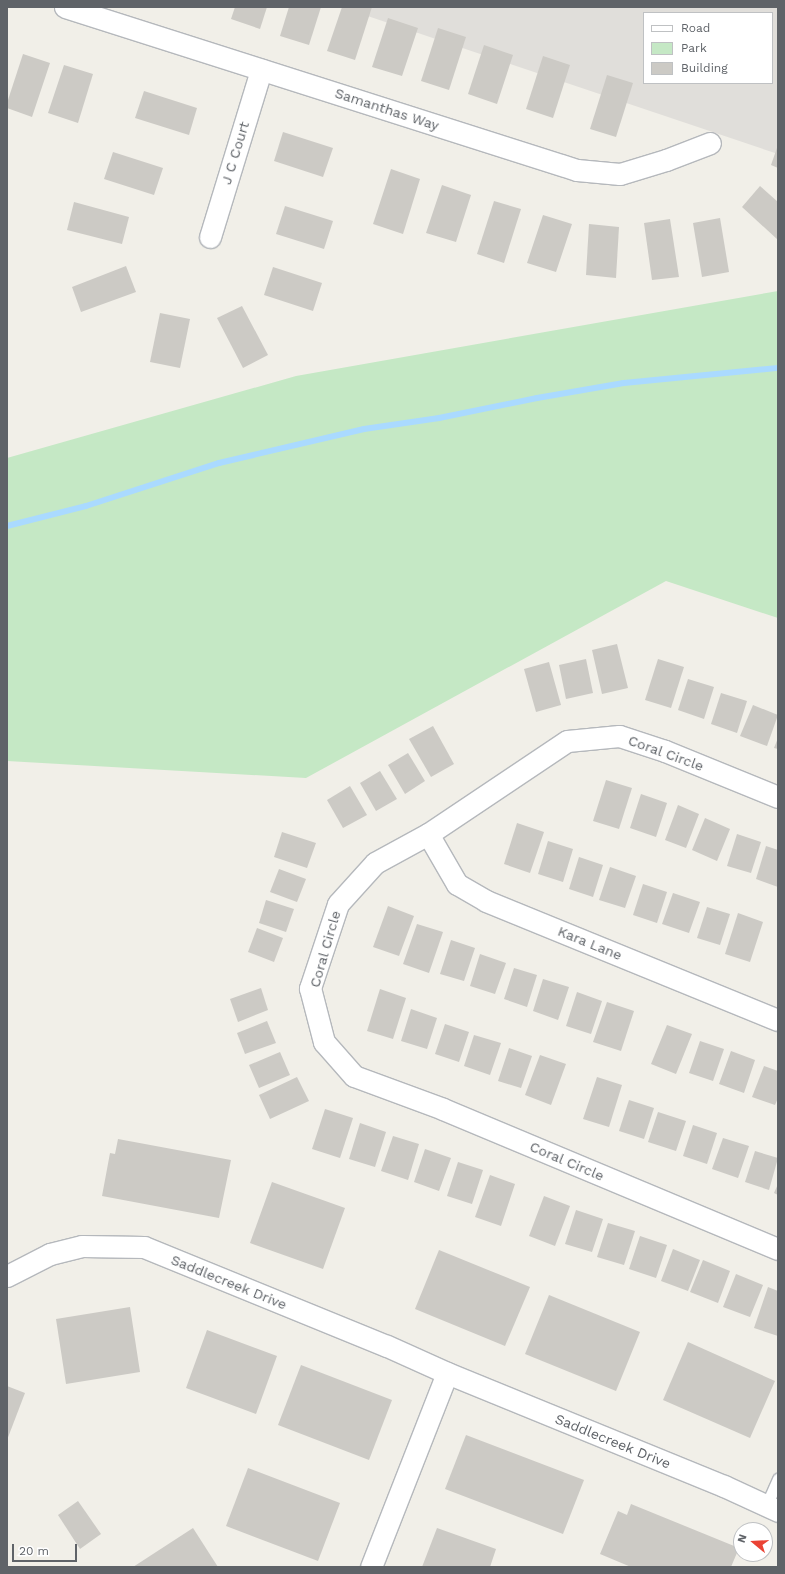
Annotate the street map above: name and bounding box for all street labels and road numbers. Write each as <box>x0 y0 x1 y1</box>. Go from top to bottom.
street label: Samanthas Way <box>333 84 441 134</box>
street label: J C Court <box>217 120 253 186</box>
street label: Coral Circle <box>626 732 706 774</box>
street label: Coral Circle <box>306 908 344 990</box>
street label: Kara Lane <box>555 922 625 964</box>
street label: Coral Circle <box>527 1138 607 1184</box>
street label: Saddlecreek Drive <box>169 1251 289 1313</box>
street label: Saddlecreek Drive <box>553 1410 673 1472</box>

